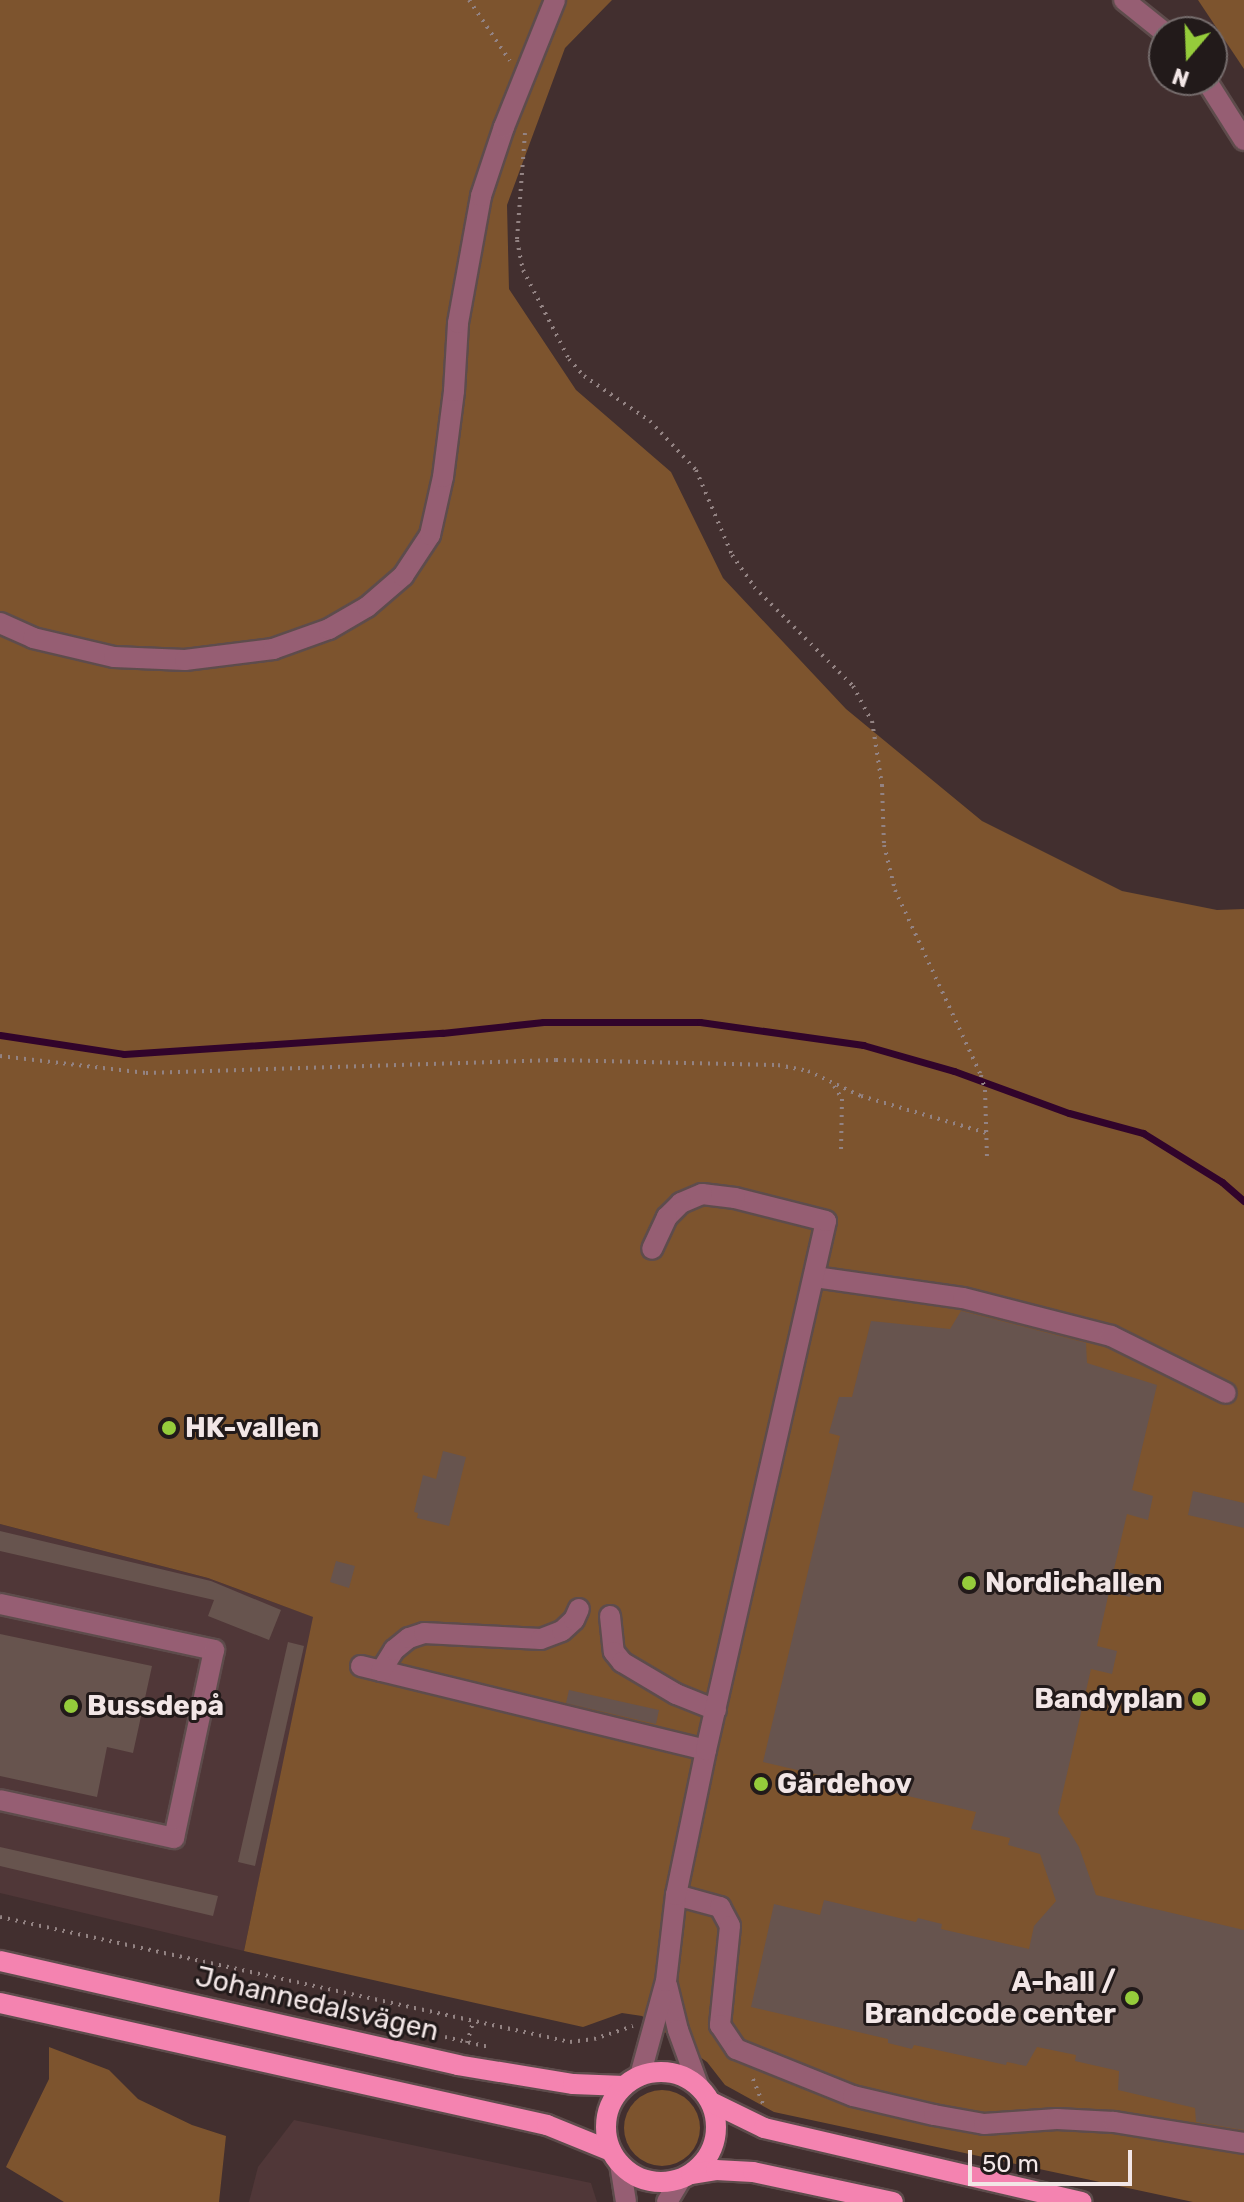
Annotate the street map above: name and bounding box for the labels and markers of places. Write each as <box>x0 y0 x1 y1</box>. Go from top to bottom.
place label: HK-vallen <box>185 1411 319 1445</box>
marker: HK-vallen <box>160 1419 178 1437</box>
place label: Nordichallen <box>985 1566 1162 1600</box>
marker: Nordichallen <box>960 1574 978 1592</box>
place label: Bandyplan <box>1034 1682 1183 1716</box>
place label: Bussdepå <box>87 1689 224 1723</box>
marker: Bandyplan <box>1190 1690 1208 1708</box>
marker: Bussdepå <box>62 1697 80 1715</box>
place label: Gärdehov <box>777 1767 912 1801</box>
marker: Gärdehov <box>752 1775 770 1793</box>
place label: A-hall / Brandcode center <box>864 1965 1116 2031</box>
marker: A-hall / Brandcode center <box>1123 1989 1141 2007</box>

